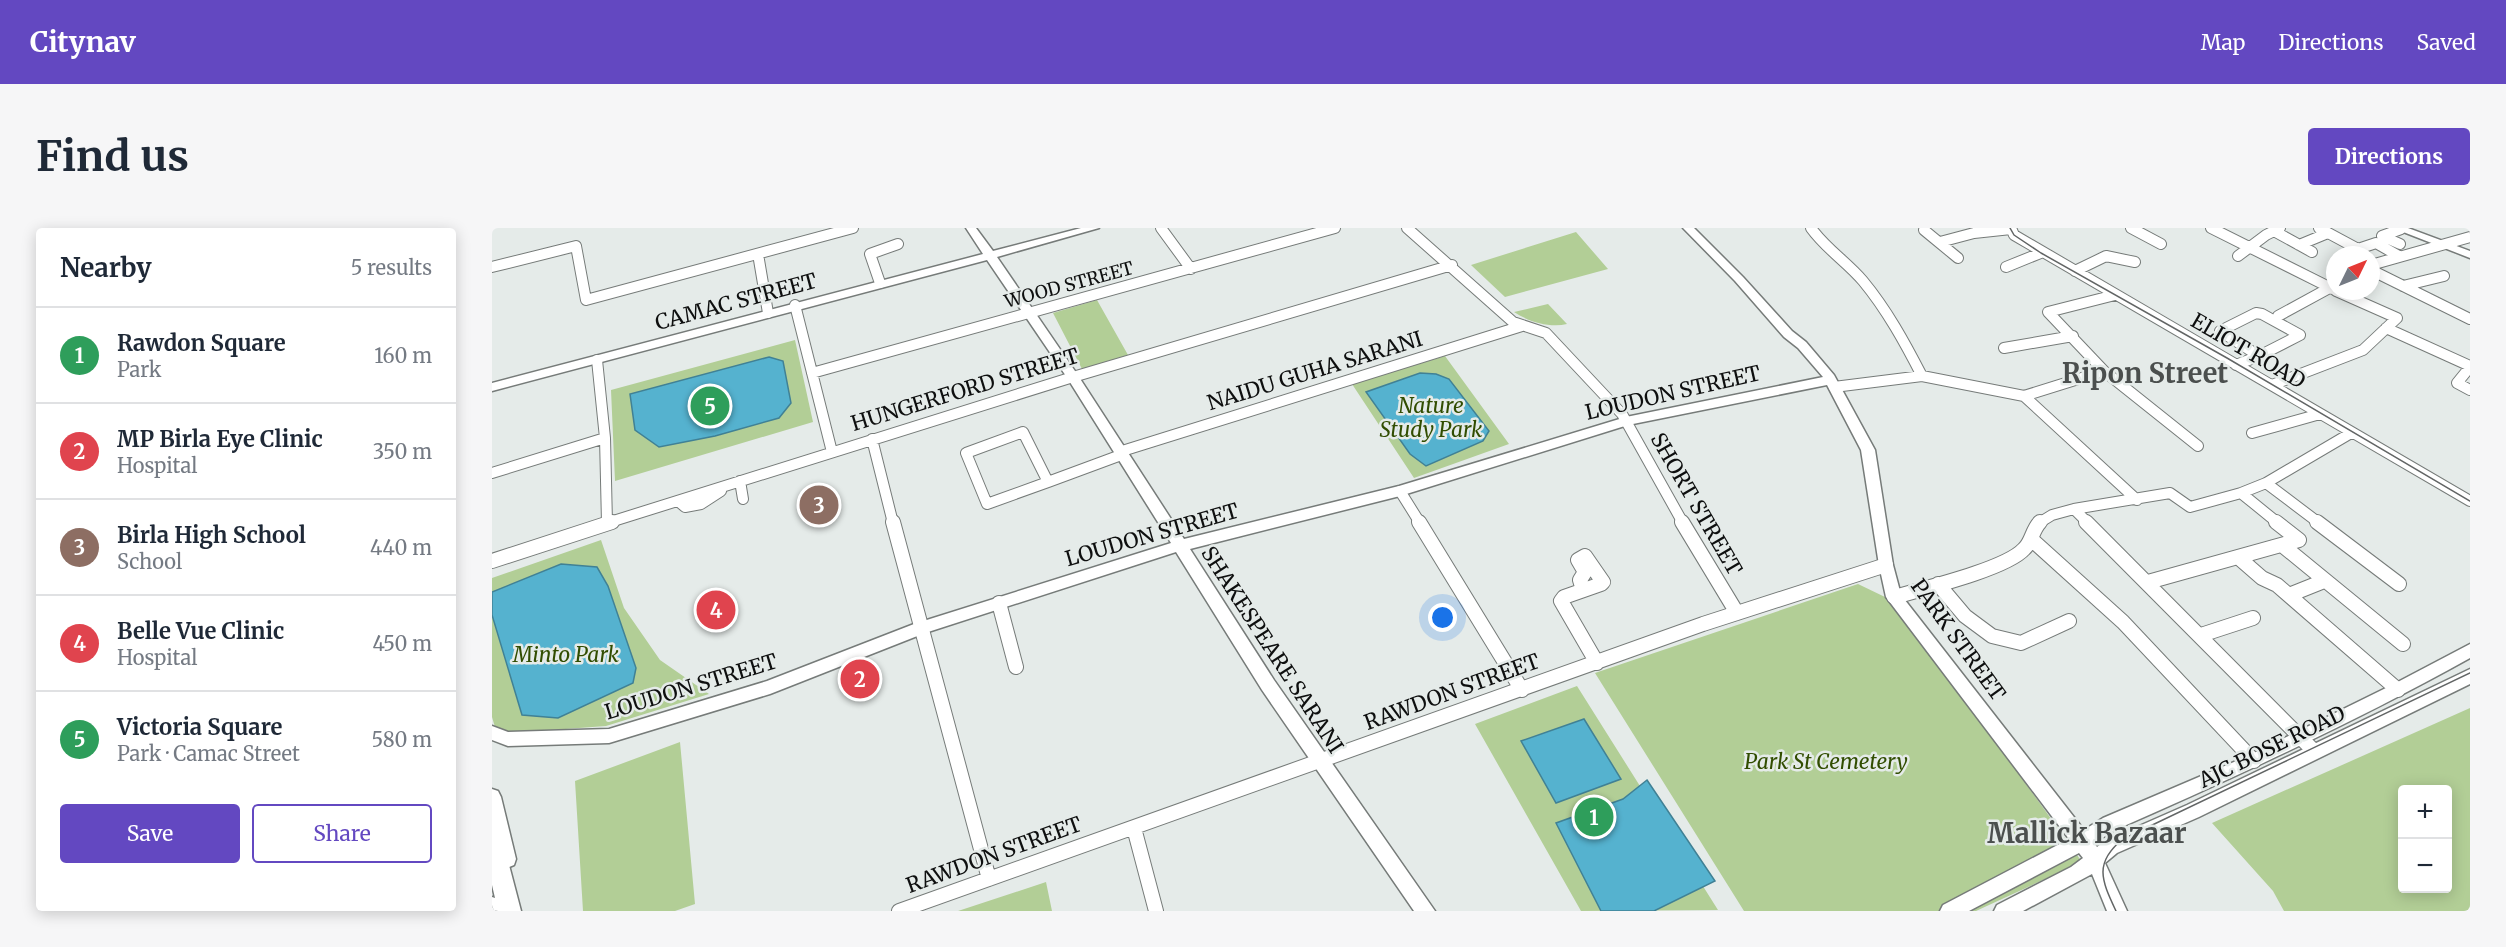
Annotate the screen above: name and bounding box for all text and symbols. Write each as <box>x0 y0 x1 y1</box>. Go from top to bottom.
text: Citynav <box>30 24 136 60</box>
text: Map <box>2201 29 2245 56</box>
text: Directions <box>2278 29 2383 56</box>
text: Saved <box>2416 29 2476 56</box>
button: Directions <box>2308 128 2470 185</box>
text: Find us <box>36 130 189 182</box>
north arrow <box>2326 246 2380 300</box>
text: Nearby <box>60 251 152 284</box>
text: 5 results <box>351 255 432 280</box>
street label: WOOD STREET <box>1001 256 1136 313</box>
street label: CAMAC STREET <box>652 267 820 336</box>
street label: ELIOT ROAD <box>2186 307 2311 394</box>
street label: NAIDU GUHA SARANI <box>1204 325 1426 416</box>
text: Rawdon Square <box>117 329 286 357</box>
street label: HUNGERFORD STREET <box>847 342 1083 437</box>
text: 1 <box>75 343 84 368</box>
text: 160 m <box>374 343 432 368</box>
district label: Ripon Street <box>2062 356 2228 390</box>
text: Park <box>117 357 161 382</box>
street label: LOUDON STREET <box>1583 359 1764 426</box>
pin: 5 <box>690 384 730 429</box>
park label: Nature Study Park <box>1379 392 1483 443</box>
text: MP Birla Eye Clinic <box>117 425 323 453</box>
street label: SHORT STREET <box>1645 428 1748 580</box>
text: 2 <box>74 439 85 464</box>
text: 350 m <box>373 439 432 464</box>
text: Hospital <box>117 453 197 478</box>
pin: 3 <box>800 482 838 528</box>
street label: LOUDON STREET <box>1062 497 1242 572</box>
text: Birla High School <box>117 521 306 549</box>
text: 3 <box>74 535 85 560</box>
text: 440 m <box>370 535 432 560</box>
street label: SHAKESPEARE SARANI <box>1195 541 1349 758</box>
text: School <box>117 549 182 574</box>
street label: PARK STREET <box>1905 574 2012 706</box>
pin: 4 <box>696 588 736 632</box>
your location <box>1428 603 1457 632</box>
text: Belle Vue Clinic <box>117 617 284 645</box>
text: 4 <box>73 631 86 656</box>
text: 450 m <box>373 631 432 656</box>
park label: Minto Park <box>512 641 619 668</box>
text: Hospital <box>117 645 197 670</box>
street label: LOUDON STREET <box>601 647 781 726</box>
street label: RAWDON STREET <box>1360 647 1544 736</box>
pin: 2 <box>840 656 880 702</box>
street label: AJC BOSE ROAD <box>2193 699 2350 794</box>
text: Victoria Square <box>117 713 282 741</box>
text: 5 <box>74 727 85 752</box>
text: 580 m <box>371 727 432 752</box>
text: Park · Camac Street <box>117 741 300 766</box>
park label: Park St Cemetery <box>1744 748 1908 775</box>
map controls <box>2398 785 2452 893</box>
button: + <box>2398 785 2452 839</box>
pin: 1 <box>1574 794 1614 840</box>
button: Save <box>60 804 240 863</box>
button: Share <box>252 804 432 863</box>
street label: RAWDON STREET <box>902 810 1086 899</box>
district label: Mallick Bazaar <box>1987 816 2187 850</box>
button: − <box>2398 839 2452 893</box>

